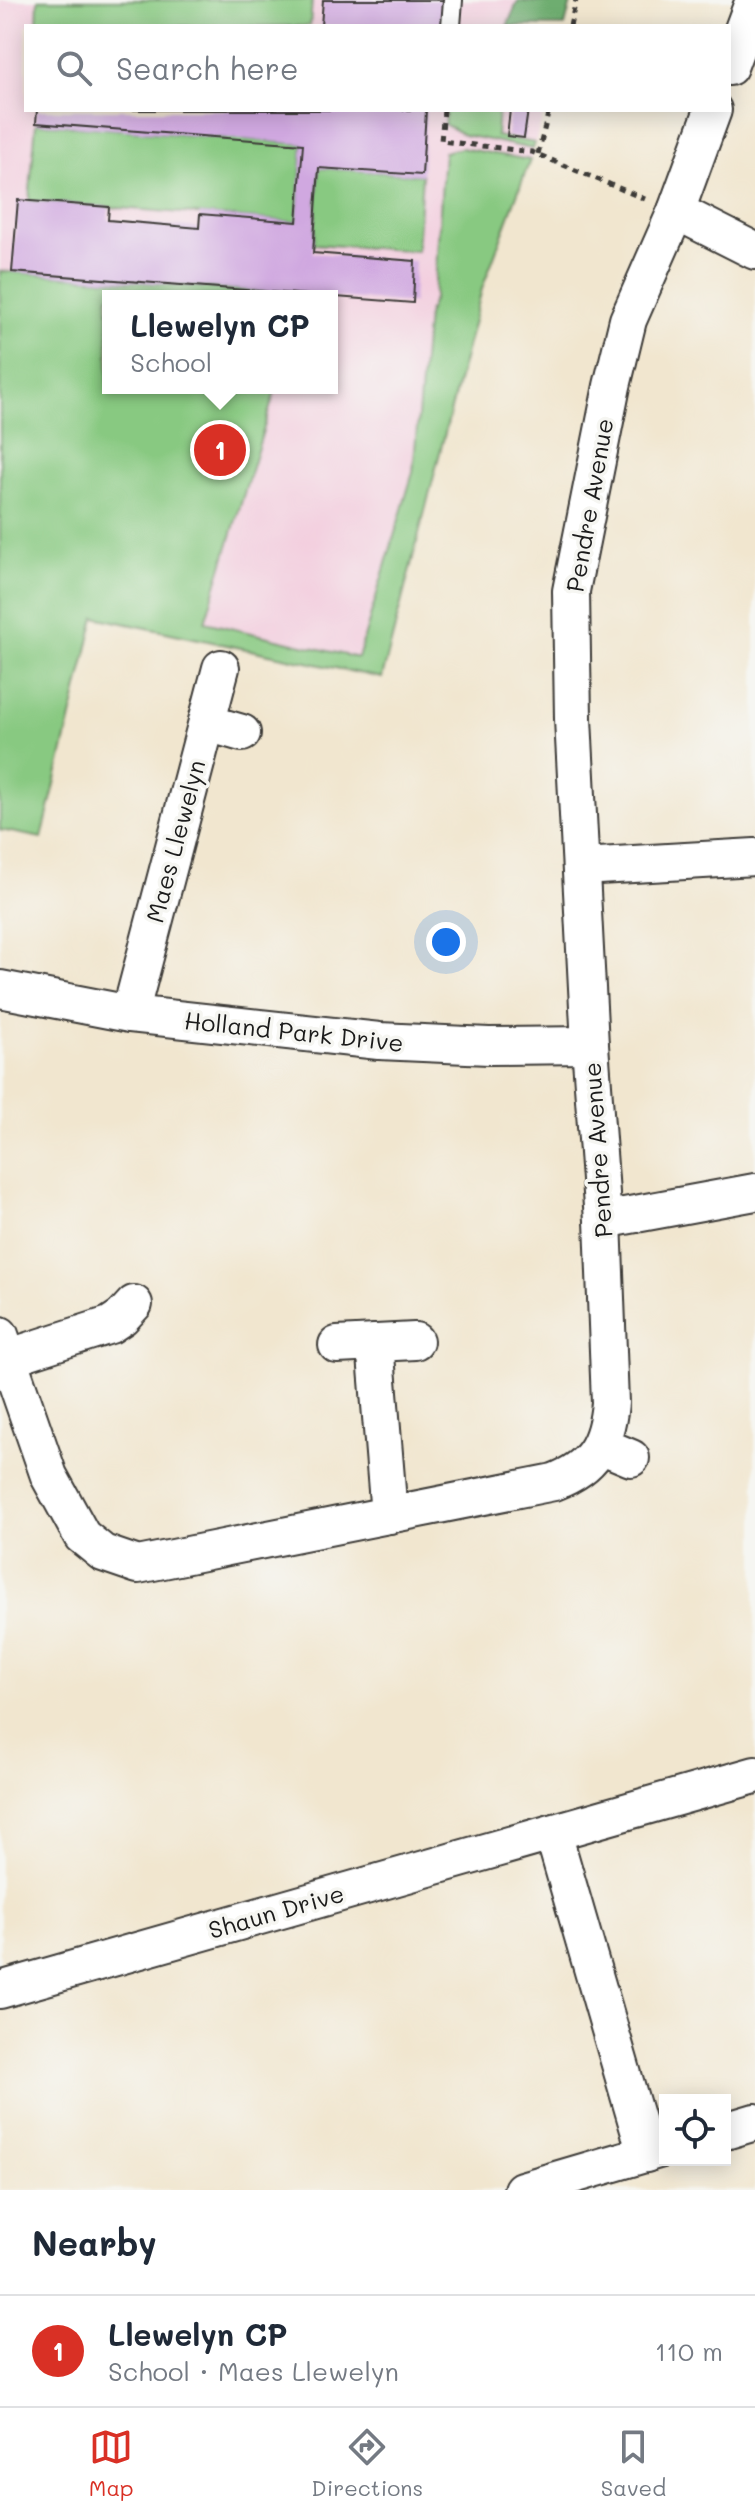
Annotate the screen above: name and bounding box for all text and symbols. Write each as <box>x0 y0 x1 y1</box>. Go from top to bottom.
search box <box>24 24 731 112</box>
icon: search <box>52 46 96 90</box>
text: Search here <box>116 48 299 88</box>
popup <box>102 290 338 394</box>
text: Llewelyn CP <box>130 305 310 345</box>
text: School <box>130 345 212 379</box>
street label: Pendre Avenue <box>558 416 620 594</box>
pin: 1 <box>194 420 246 480</box>
street label: Maes Llewelyn <box>138 756 212 926</box>
your location <box>426 922 466 962</box>
street label: Holland Park Drive <box>183 1004 405 1058</box>
street label: Pendre Avenue <box>575 1061 619 1239</box>
street label: Shaun Drive <box>205 1877 347 1945</box>
map controls <box>659 2094 731 2166</box>
button: locate <box>659 2094 731 2166</box>
text: Nearby <box>32 2220 157 2265</box>
text: Llewelyn CP <box>108 2314 288 2354</box>
text: 1 <box>52 2334 64 2368</box>
text: 110 m <box>655 2334 723 2368</box>
text: School · Maes Llewelyn <box>108 2354 399 2388</box>
tab: Map <box>89 2425 134 2502</box>
tab: Directions <box>311 2425 423 2502</box>
tab: Saved <box>601 2425 666 2502</box>

